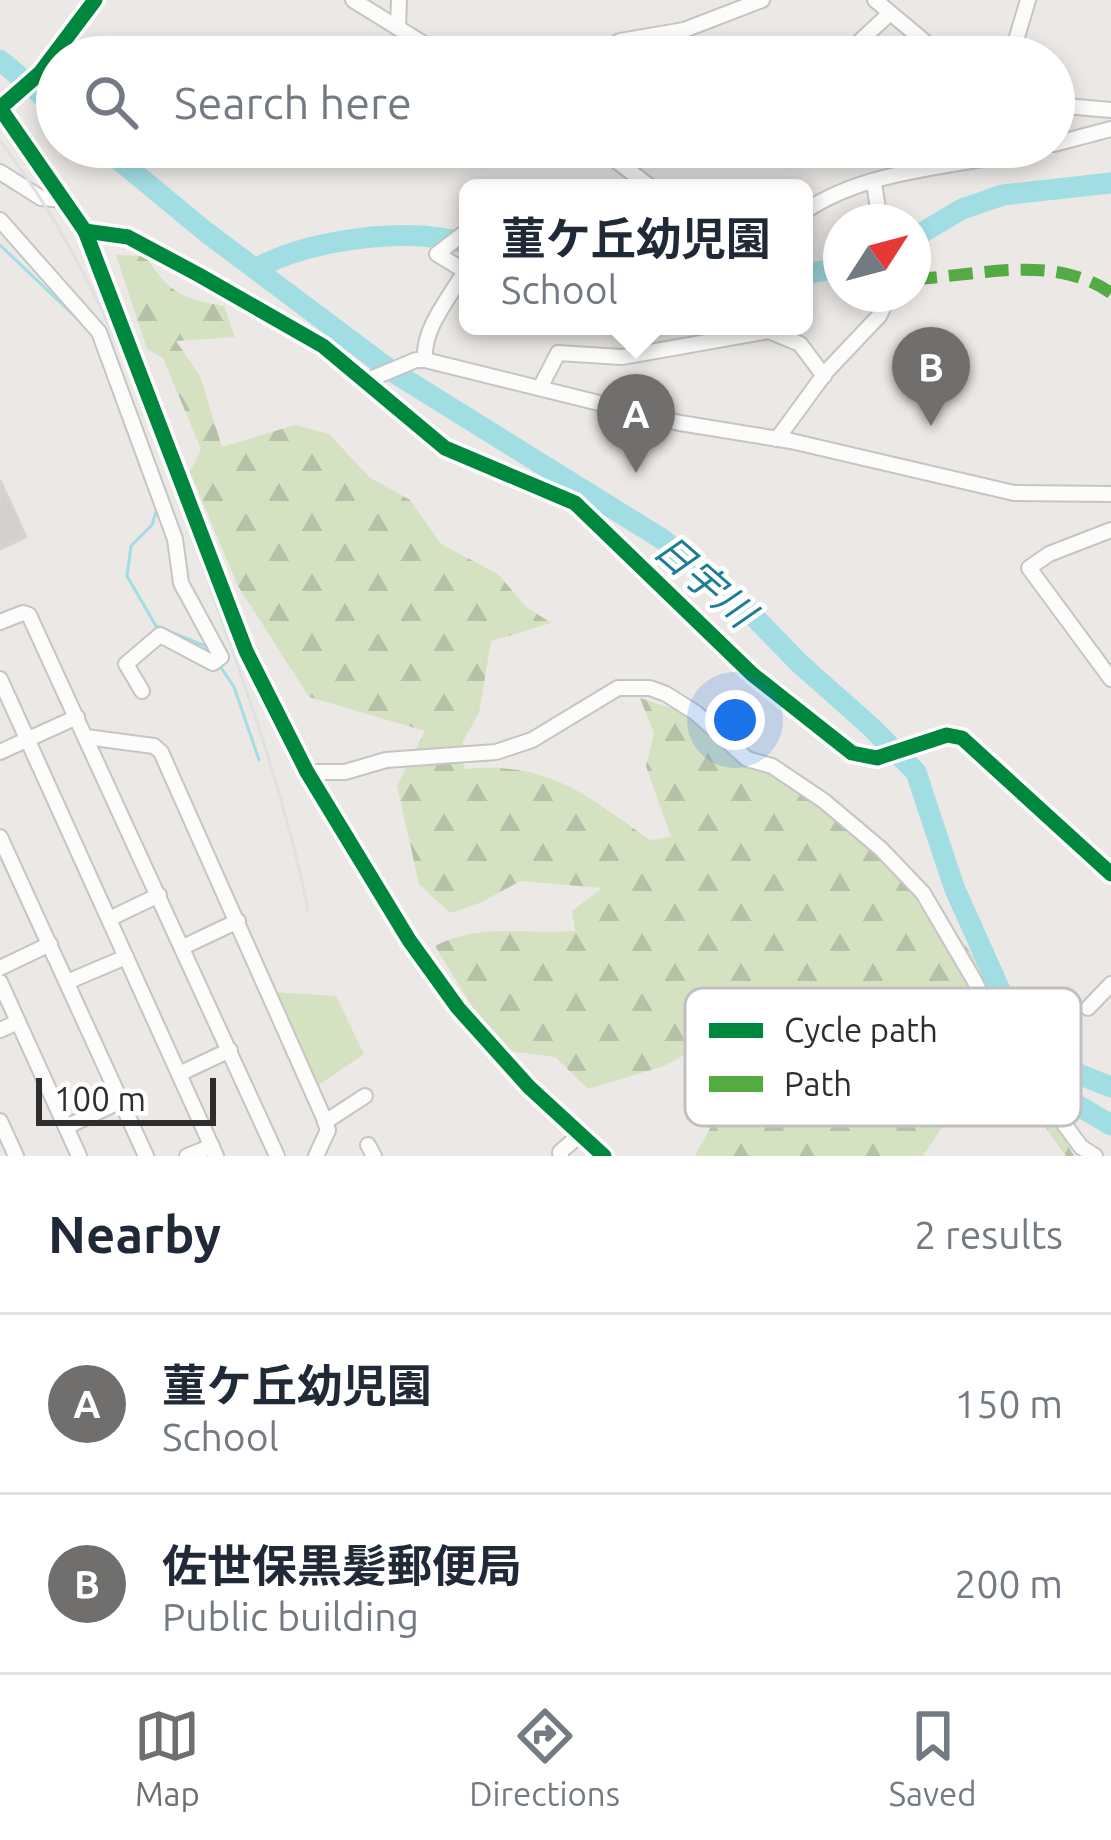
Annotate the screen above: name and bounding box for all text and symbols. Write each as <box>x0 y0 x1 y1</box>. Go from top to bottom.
search box <box>36 36 1075 168</box>
icon: search <box>78 69 144 135</box>
text: Search here <box>174 77 412 128</box>
popup <box>459 179 813 335</box>
north arrow <box>823 204 931 312</box>
text: 菫ケ丘幼児園 <box>501 213 771 264</box>
text: School <box>501 268 618 311</box>
pin: B <box>892 327 970 426</box>
pin: A <box>597 374 675 473</box>
water label: 日宇川 <box>647 525 766 637</box>
your location <box>705 690 765 750</box>
legend <box>685 988 1081 1126</box>
text: Cycle path <box>784 1011 938 1048</box>
text: Path <box>784 1065 852 1102</box>
scale bar <box>36 1072 216 1125</box>
text: 100 m <box>54 1080 146 1117</box>
text: Nearby <box>48 1205 221 1263</box>
text: 2 results <box>914 1213 1063 1256</box>
text: 菫ケ丘幼児園 <box>162 1360 432 1411</box>
text: A <box>73 1382 101 1425</box>
text: 150 m <box>954 1382 1063 1425</box>
text: School <box>162 1415 279 1458</box>
text: 佐世保黒髪郵便局 <box>162 1540 522 1591</box>
text: B <box>74 1562 100 1605</box>
text: 200 m <box>954 1562 1063 1605</box>
text: Public building <box>162 1595 419 1638</box>
tab: Map <box>134 1703 200 1812</box>
tab: Directions <box>469 1703 620 1812</box>
tab: Saved <box>889 1703 977 1812</box>

